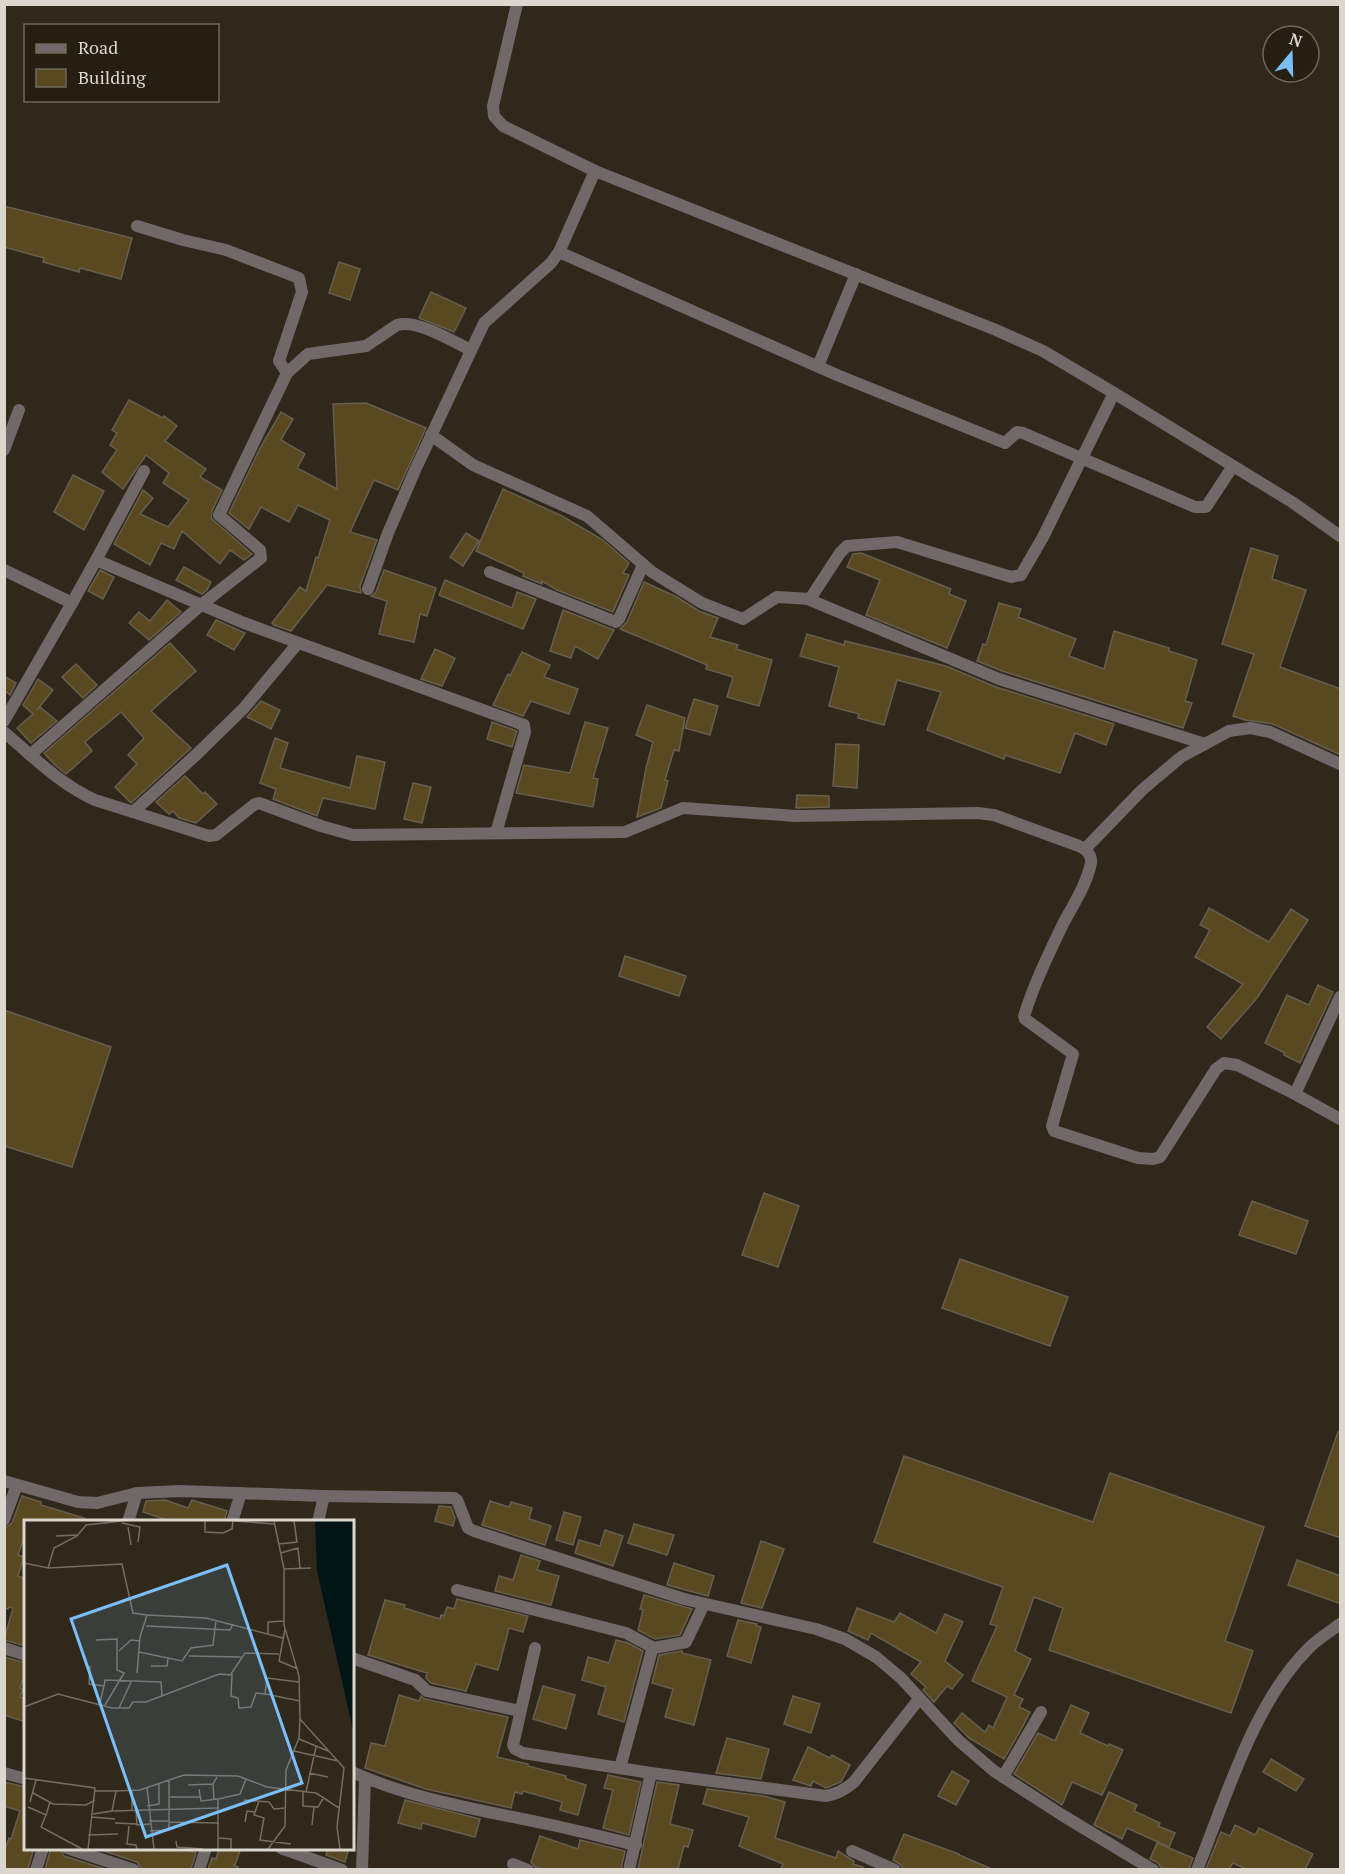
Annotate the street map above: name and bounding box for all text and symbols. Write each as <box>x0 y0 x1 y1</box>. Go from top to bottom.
legend <box>24 24 219 102</box>
north arrow <box>1261 24 1321 84</box>
text: N <box>1287 27 1305 52</box>
text: Road <box>78 35 118 59</box>
text: Building <box>78 65 146 89</box>
inset map <box>24 1520 354 1850</box>

